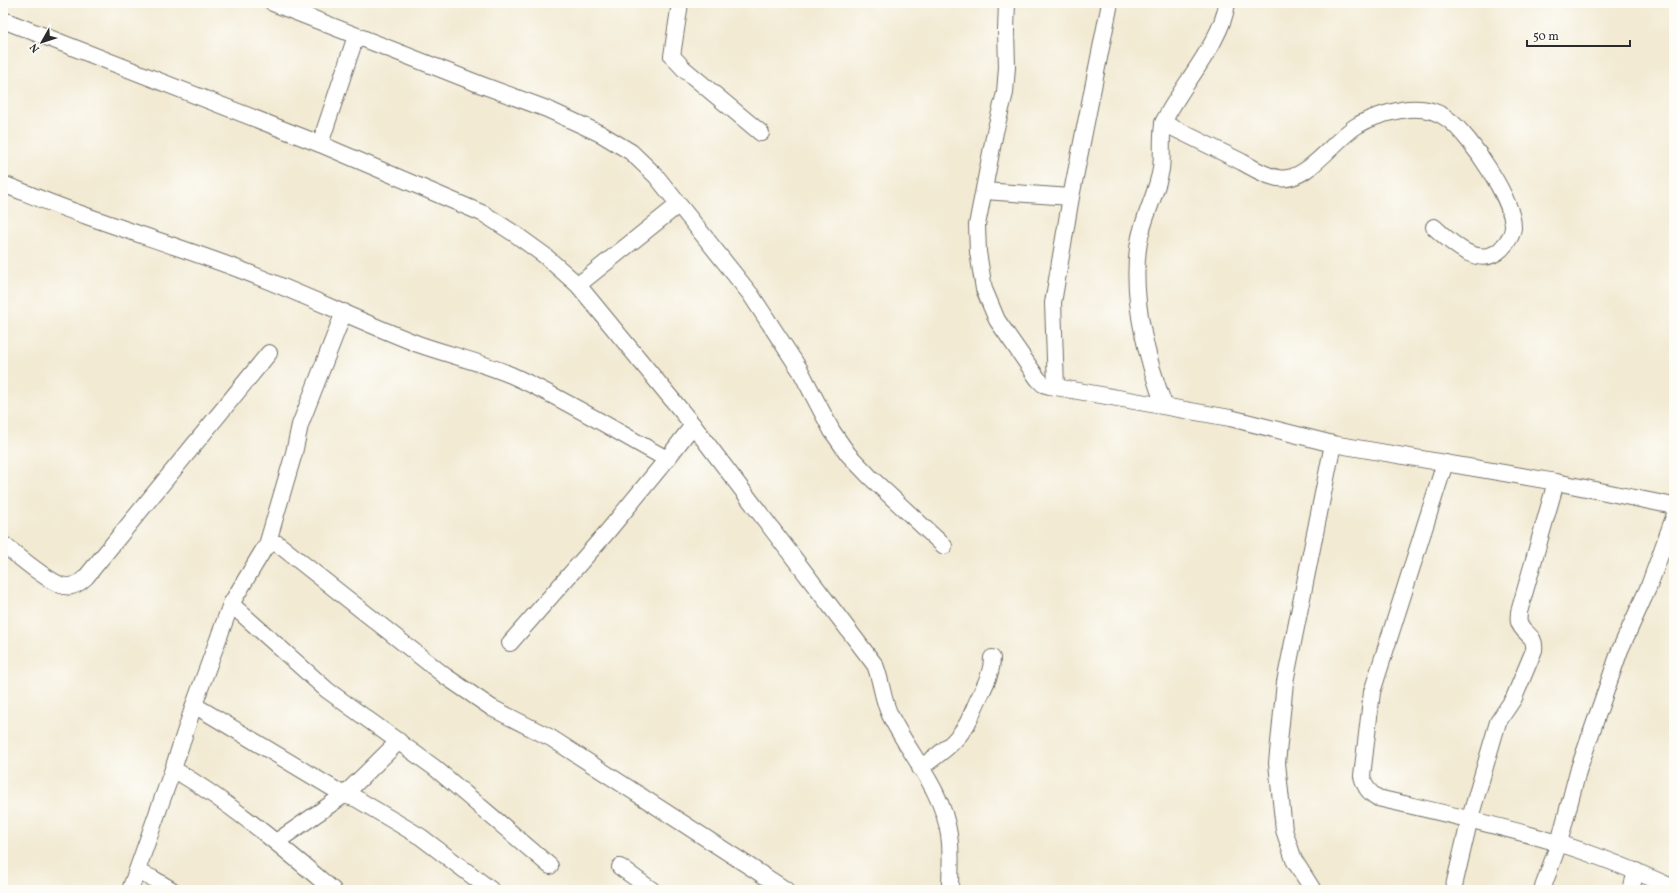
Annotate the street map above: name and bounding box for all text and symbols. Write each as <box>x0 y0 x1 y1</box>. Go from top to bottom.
north arrow <box>22 22 62 62</box>
scale bar <box>1527 22 1630 48</box>
text: 50 m <box>1533 29 1559 45</box>
text: N <box>27 40 44 55</box>

